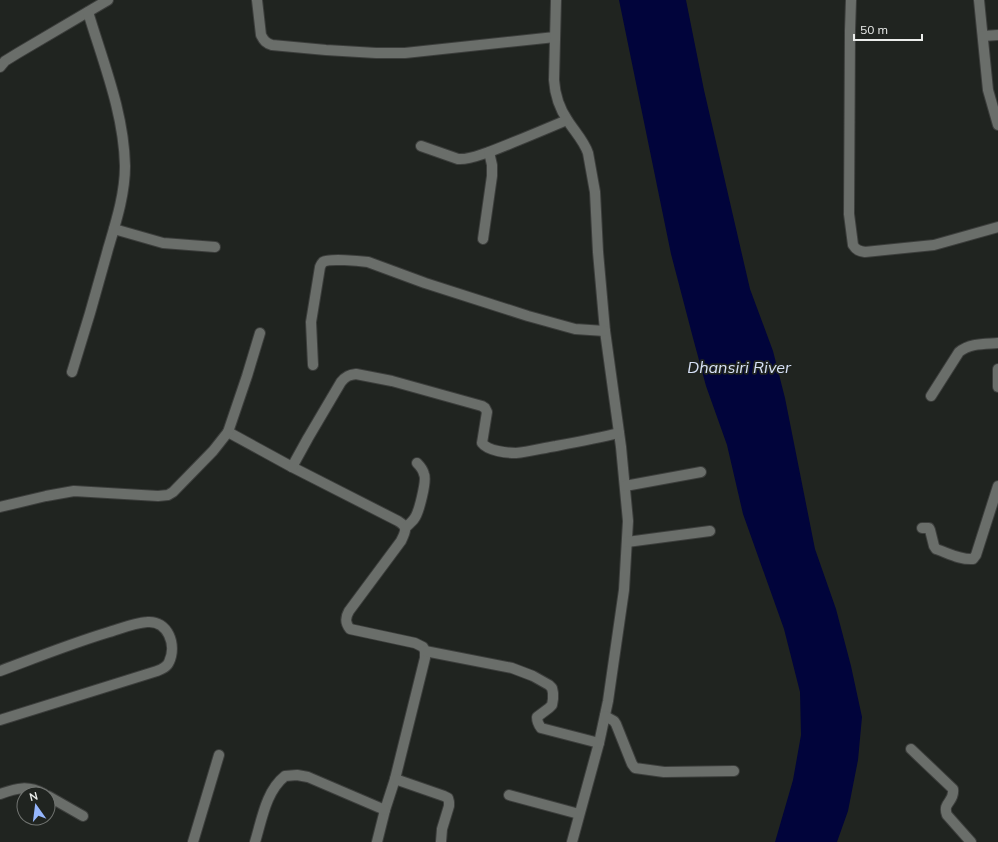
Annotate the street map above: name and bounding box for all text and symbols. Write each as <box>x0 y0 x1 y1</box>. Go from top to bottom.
scale bar <box>854 16 922 42</box>
text: 50 m <box>860 22 888 37</box>
water label: Dhansiri River <box>687 357 792 377</box>
north arrow <box>16 786 56 826</box>
text: N <box>28 788 39 804</box>

